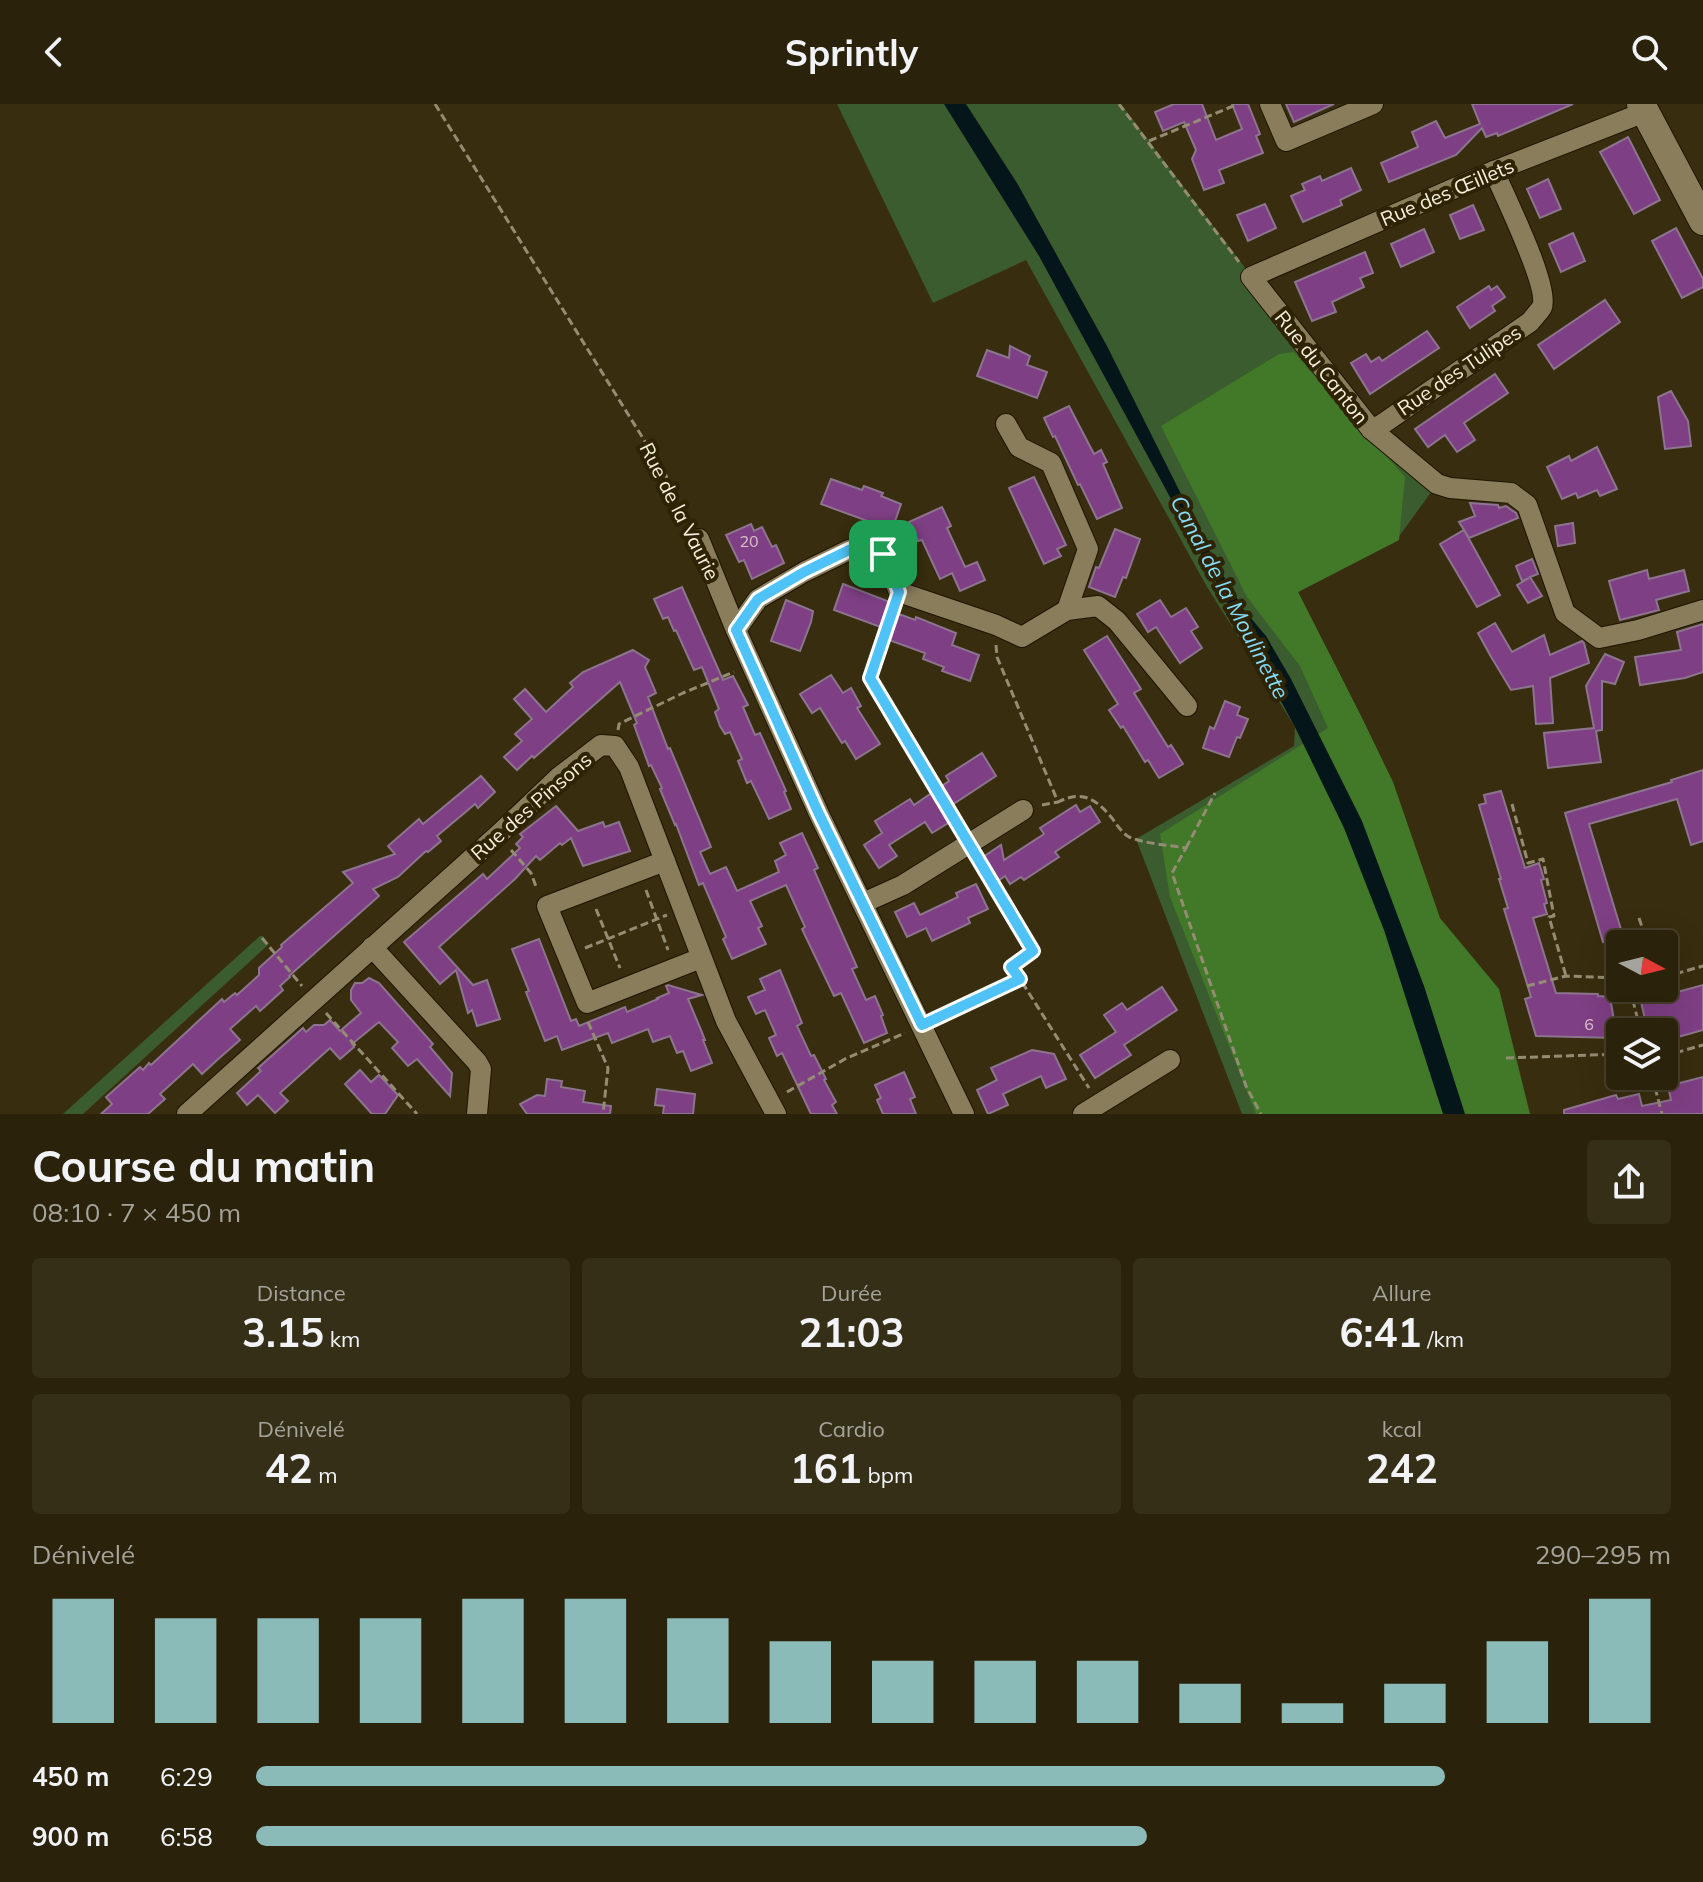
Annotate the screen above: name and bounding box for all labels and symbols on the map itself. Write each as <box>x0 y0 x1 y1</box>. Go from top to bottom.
street label: Rue des Œillets <box>1376 153 1518 231</box>
street label: Rue du Canton <box>1270 305 1374 429</box>
street label: Rue des Tulipes <box>1392 319 1526 421</box>
street label: Rue de la Vaurie <box>635 438 725 584</box>
water label: Canal de la Moulinette <box>1164 490 1296 704</box>
pin <box>849 520 917 588</box>
house number: 20 <box>739 531 759 551</box>
street label: Rue des Pinsons <box>465 747 597 865</box>
north arrow <box>1606 930 1678 1002</box>
house number: 6 <box>1584 1014 1594 1034</box>

